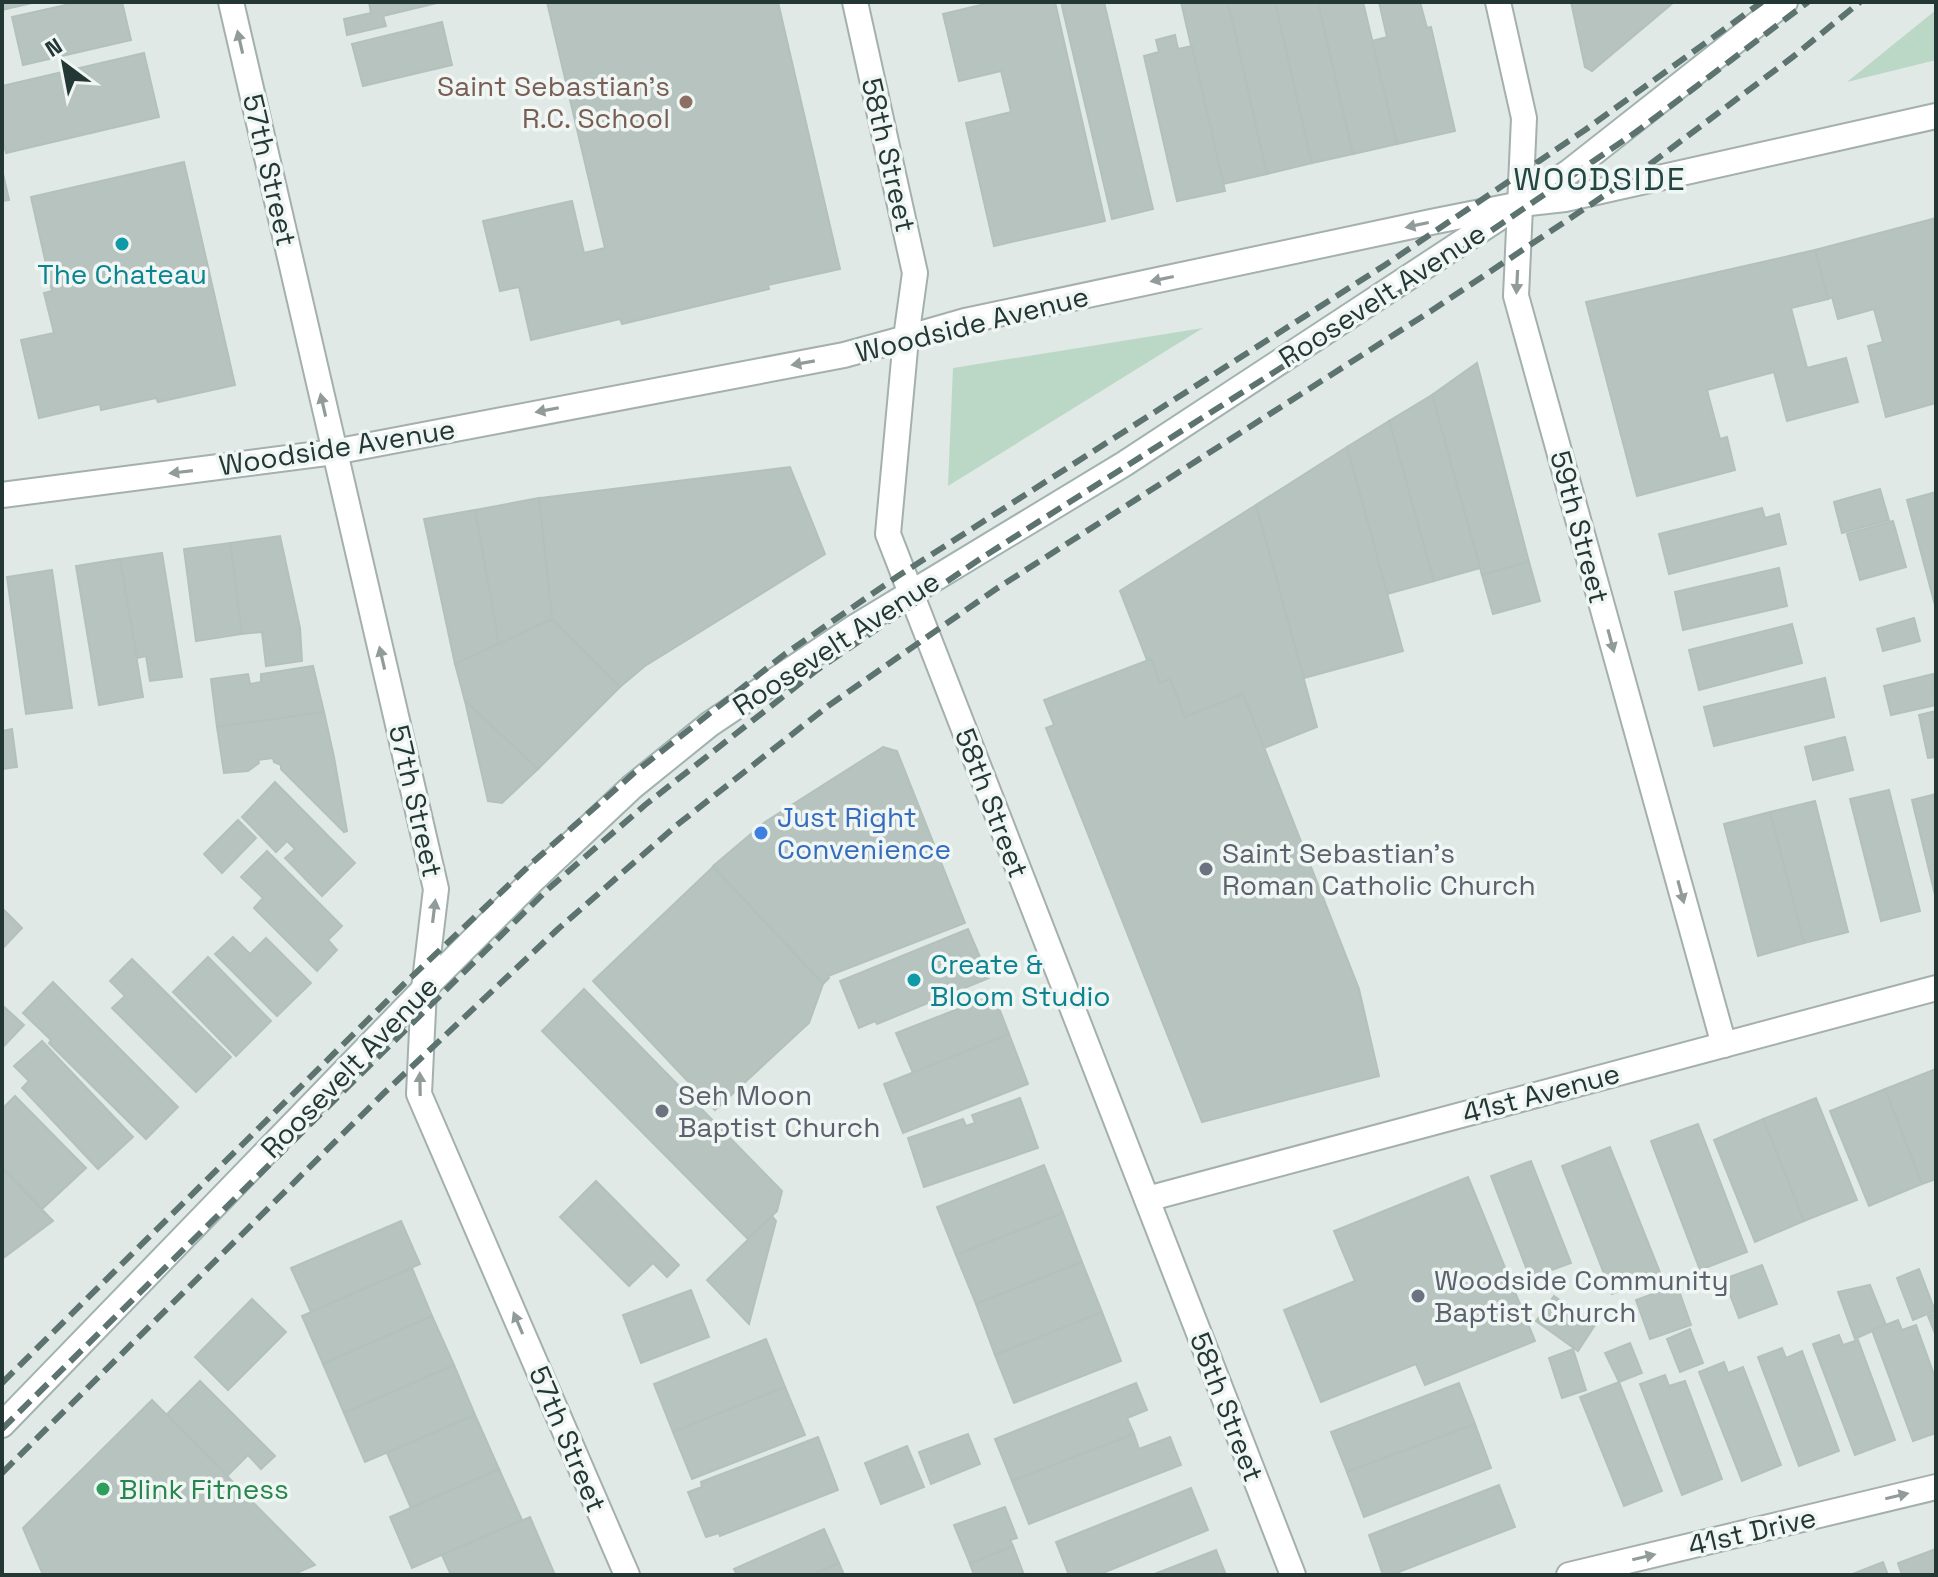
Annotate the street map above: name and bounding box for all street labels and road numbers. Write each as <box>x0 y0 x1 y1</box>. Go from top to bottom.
street label: 58th Street <box>854 74 924 236</box>
street label: 57th Street <box>235 90 305 250</box>
street label: Roosevelt Avenue <box>1272 215 1492 375</box>
street label: Woodside Avenue <box>852 278 1092 370</box>
street label: Woodside Avenue <box>216 411 458 483</box>
street label: 59th Street <box>1542 447 1618 607</box>
street label: Roosevelt Avenue <box>726 563 946 723</box>
street label: 57th Street <box>381 721 451 881</box>
street label: 58th Street <box>947 723 1037 883</box>
street label: Roosevelt Avenue <box>253 968 445 1166</box>
street label: 41st Avenue <box>1458 1055 1624 1131</box>
street label: 58th Street <box>1182 1327 1272 1487</box>
street label: 57th Street <box>521 1361 615 1517</box>
street label: 41st Drive <box>1685 1499 1819 1563</box>

